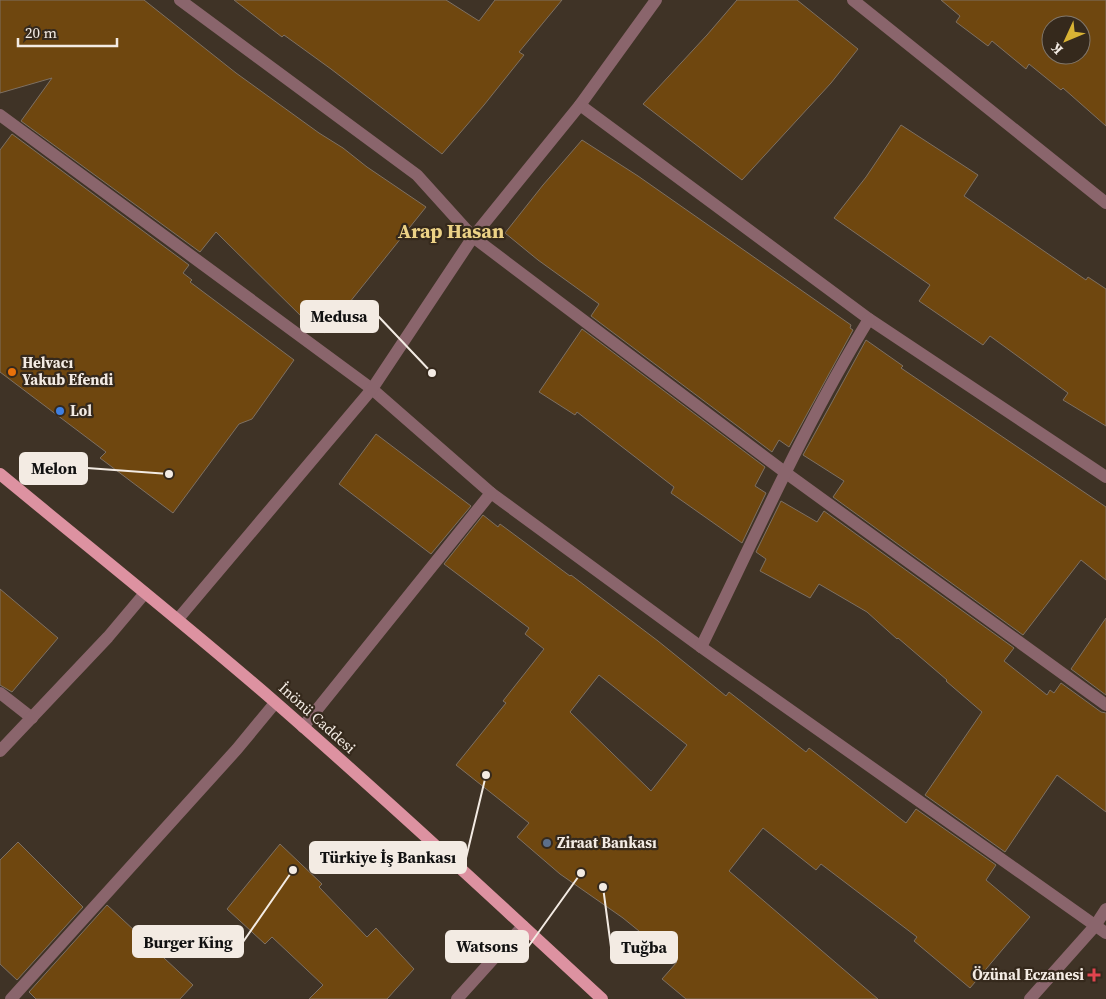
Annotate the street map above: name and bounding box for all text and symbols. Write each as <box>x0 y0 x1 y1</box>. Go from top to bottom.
scale bar <box>18 15 116 47</box>
north arrow <box>1041 15 1091 65</box>
text: 20 m <box>25 22 57 43</box>
text: K <box>1046 38 1067 59</box>
district label: Arap Hasan <box>398 217 504 245</box>
callout: Medusa <box>301 301 378 332</box>
text: Medusa <box>310 305 368 327</box>
place label: Helvacı Yakub Efendi <box>22 352 114 390</box>
marker: Helvacı Yakub Efendi <box>6 366 18 378</box>
place label: Lol <box>70 400 92 421</box>
marker: Lol <box>54 405 66 417</box>
callout: Melon <box>20 453 87 484</box>
text: Melon <box>31 457 77 479</box>
street label: İnönü Caddesi <box>274 677 360 758</box>
place label: Ziraat Bankası <box>557 832 657 853</box>
marker: Ziraat Bankası <box>541 837 553 849</box>
callout: Türkiye İş Bankası <box>310 842 466 873</box>
text: Türkiye İş Bankası <box>320 846 456 868</box>
callout: Burger King <box>133 926 243 957</box>
text: Burger King <box>143 931 233 953</box>
callout: Watsons <box>446 931 528 962</box>
callout: Tuğba <box>611 932 677 963</box>
text: Watsons <box>456 935 518 957</box>
text: Tuğba <box>621 936 667 958</box>
place label: Özünal Eczanesi <box>972 964 1084 985</box>
marker: Özünal Eczanesi <box>1088 969 1100 981</box>

